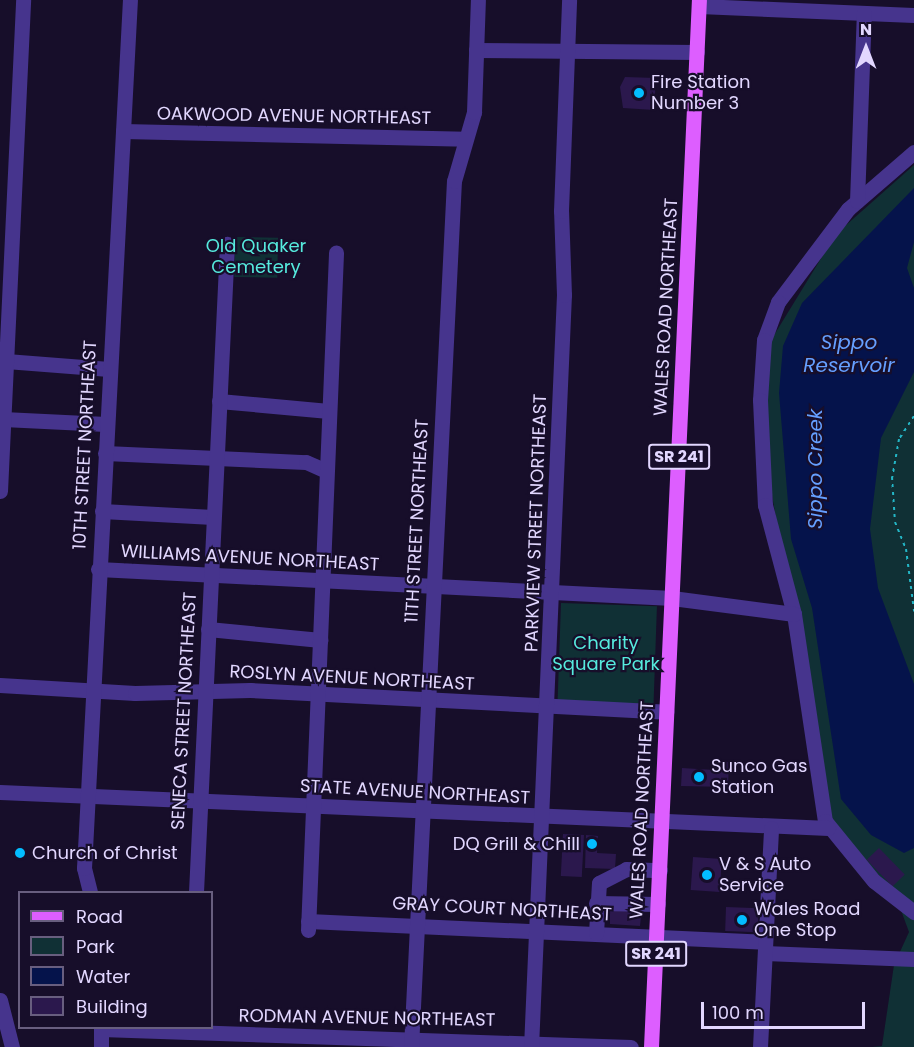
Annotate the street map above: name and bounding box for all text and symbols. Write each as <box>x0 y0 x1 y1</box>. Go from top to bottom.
north arrow <box>836 18 896 78</box>
text: N <box>860 18 872 41</box>
place label: Fire Station Number 3 <box>651 72 750 115</box>
marker: Fire Station Number 3 <box>632 86 646 100</box>
street label: OAKWOOD AVENUE NORTHEAST <box>157 103 431 129</box>
street label: WALES ROAD NORTHEAST <box>649 197 683 417</box>
park label: Old Quaker Cemetery <box>206 236 306 278</box>
water label: Sippo Reservoir <box>803 331 895 378</box>
street label: 10TH STREET NORTHEAST <box>69 340 101 550</box>
street label: PARKVIEW STREET NORTHEAST <box>521 394 551 652</box>
water label: Sippo Creek <box>803 409 827 529</box>
street label: 11TH STREET NORTHEAST <box>401 418 433 624</box>
road number: SR 241 <box>648 444 710 470</box>
street label: WILLIAMS AVENUE NORTHEAST <box>120 540 380 576</box>
street label: SENECA STREET NORTHEAST <box>167 591 201 831</box>
park label: Charity Square Park <box>552 633 660 676</box>
street label: ROSLYN AVENUE NORTHEAST <box>229 661 475 695</box>
street label: WALES ROAD NORTHEAST <box>625 700 659 920</box>
place label: Sunco Gas Station <box>711 756 807 798</box>
marker: Sunco Gas Station <box>692 770 706 784</box>
street label: STATE AVENUE NORTHEAST <box>299 775 531 809</box>
place label: DQ Grill & Chill <box>453 833 580 855</box>
marker: DQ Grill & Chill <box>585 837 599 851</box>
place label: Church of Christ <box>32 842 178 864</box>
marker: Church of Christ <box>13 846 27 860</box>
place label: V & S Auto Service <box>719 854 811 896</box>
marker: V & S Auto Service <box>700 868 714 882</box>
legend <box>18 891 213 1029</box>
street label: GRAY COURT NORTHEAST <box>392 892 612 926</box>
place label: Wales Road One Stop <box>754 899 860 942</box>
text: Road <box>76 904 123 929</box>
marker: Wales Road One Stop <box>735 913 749 927</box>
text: Park <box>76 934 115 959</box>
road number: SR 241 <box>624 941 688 967</box>
text: Water <box>76 964 130 989</box>
scale bar <box>704 990 868 1028</box>
text: Building <box>76 994 148 1019</box>
text: 100 m <box>712 1000 764 1025</box>
street label: RODMAN AVENUE NORTHEAST <box>238 1005 496 1031</box>

